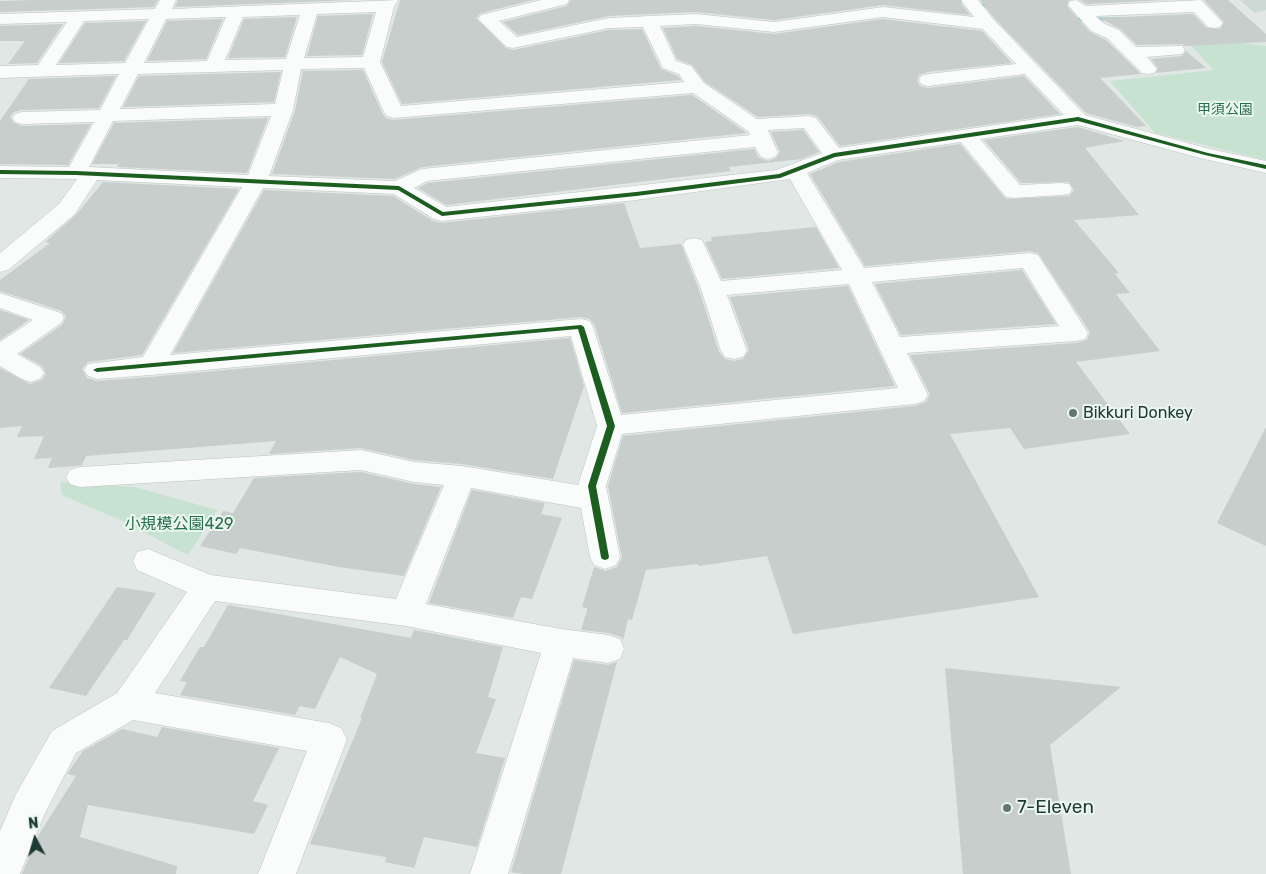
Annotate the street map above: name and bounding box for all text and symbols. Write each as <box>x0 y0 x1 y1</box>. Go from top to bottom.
park label: 甲須公園 <box>1197 102 1253 118</box>
place label: Bikkuri Donkey <box>1083 403 1193 423</box>
marker: Bikkuri Donkey <box>1067 407 1079 419</box>
park label: 小規模公園429 <box>125 514 233 534</box>
place label: 7-Eleven <box>1017 797 1094 819</box>
marker: 7-Eleven <box>1001 802 1013 814</box>
north arrow <box>10 814 60 864</box>
text: N <box>27 815 39 833</box>

